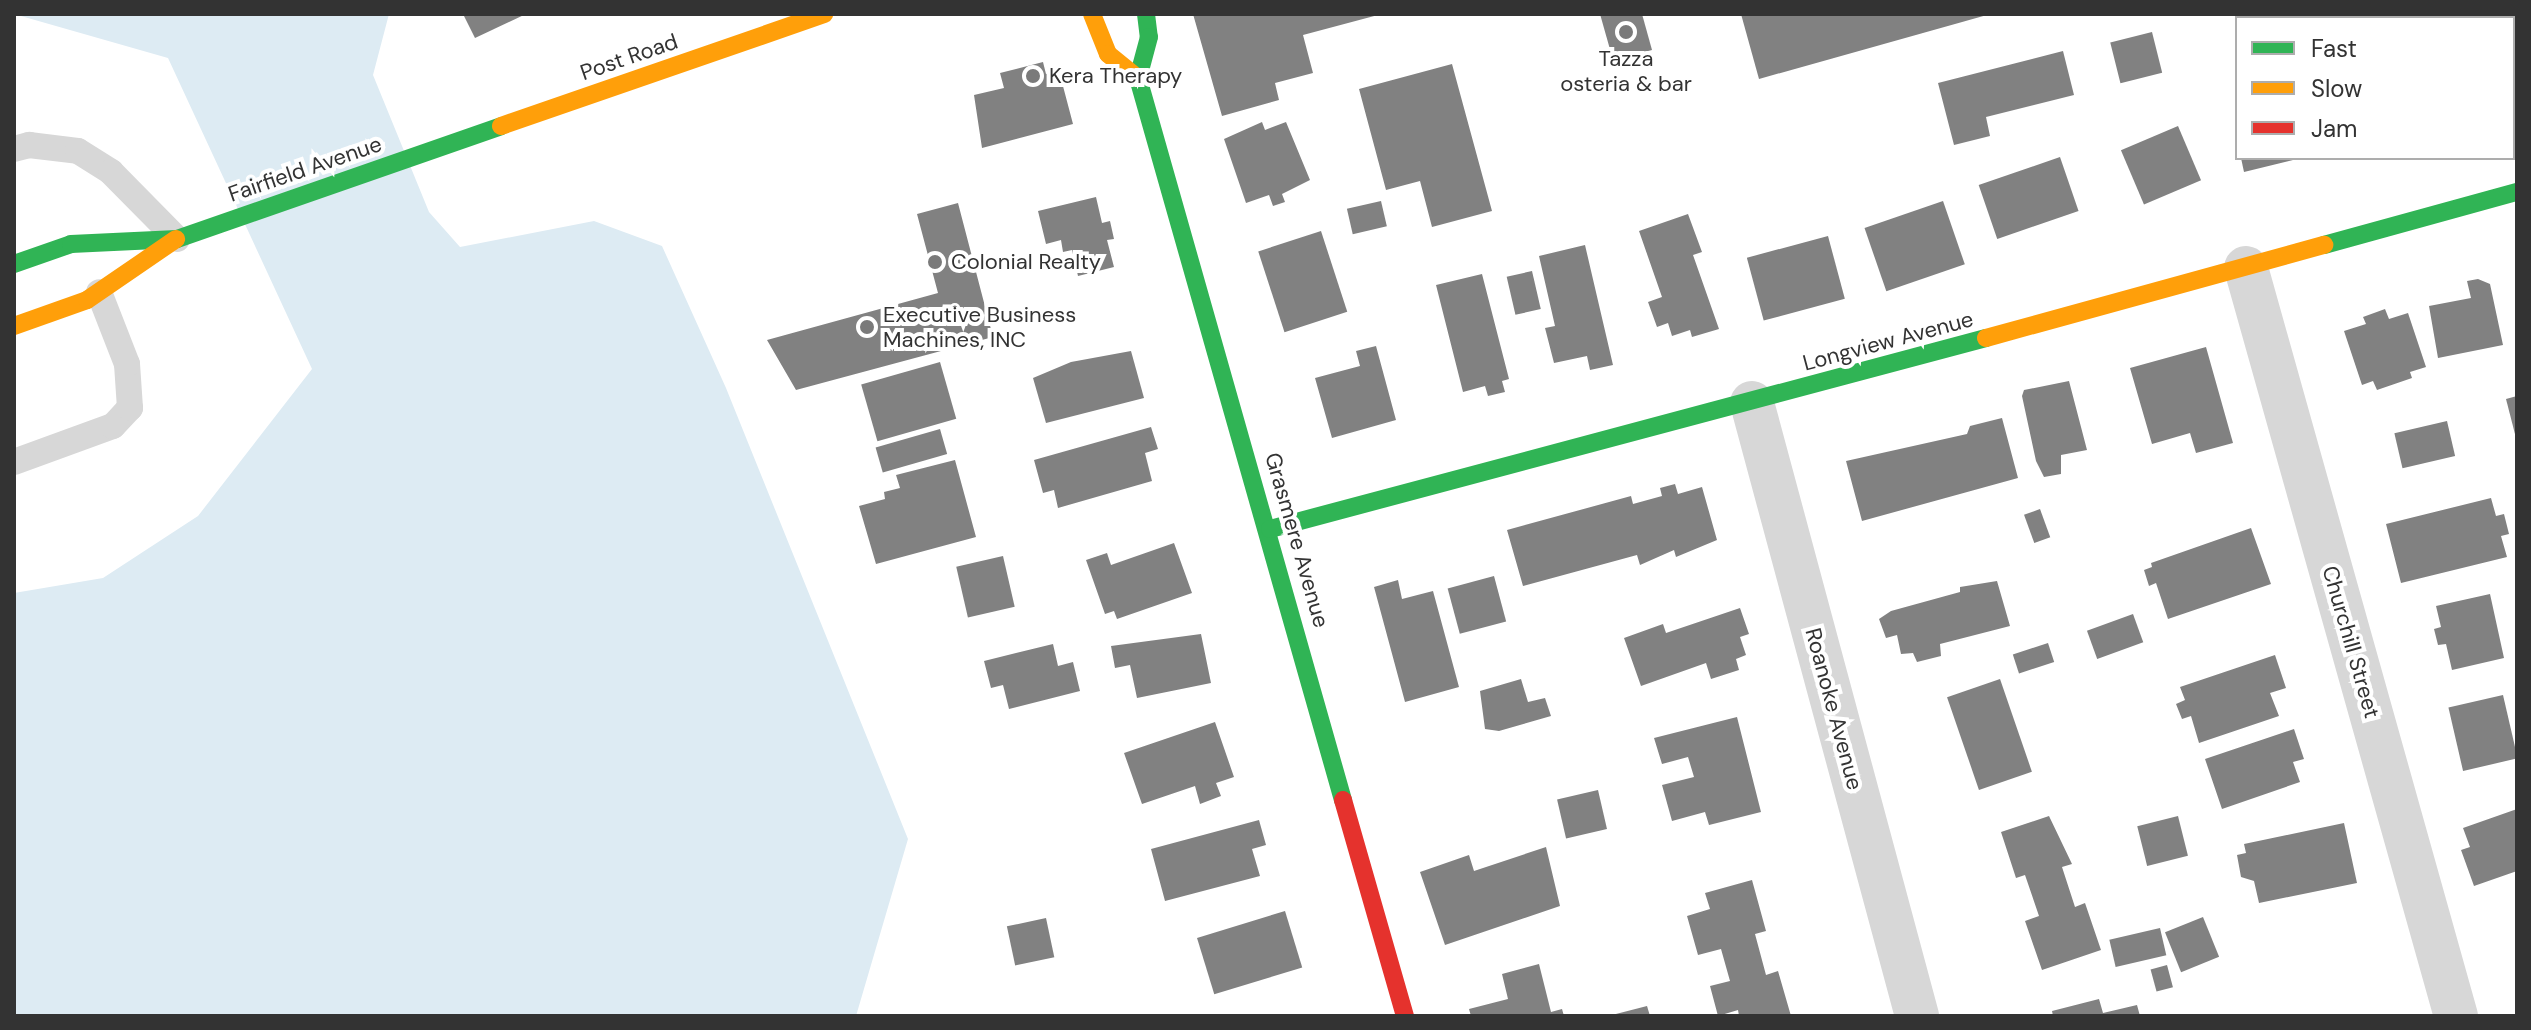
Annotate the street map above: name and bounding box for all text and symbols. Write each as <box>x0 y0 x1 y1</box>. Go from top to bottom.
legend <box>2235 16 2515 160</box>
marker: Tazza osteria & bar <box>1617 23 1635 41</box>
street label: Post Road <box>577 28 681 86</box>
text: Fast <box>2311 33 2357 64</box>
place label: Tazza osteria & bar <box>1560 45 1692 96</box>
place label: Kera Therapy <box>1049 63 1182 89</box>
marker: Kera Therapy <box>1024 67 1042 85</box>
text: Slow <box>2311 73 2362 104</box>
text: Jam <box>2311 113 2357 144</box>
street label: Fairfield Avenue <box>225 130 385 208</box>
place label: Colonial Realty <box>951 249 1101 275</box>
marker: Colonial Realty <box>926 253 944 271</box>
place label: Executive Business Machines, INC <box>883 301 1076 352</box>
street label: Longview Avenue <box>1800 306 1976 376</box>
marker: Executive Business Machines, INC <box>858 318 876 336</box>
street label: Grasmere Avenue <box>1259 449 1335 631</box>
street label: Churchill Street <box>2317 563 2385 721</box>
street label: Roanoke Avenue <box>1800 625 1868 793</box>

